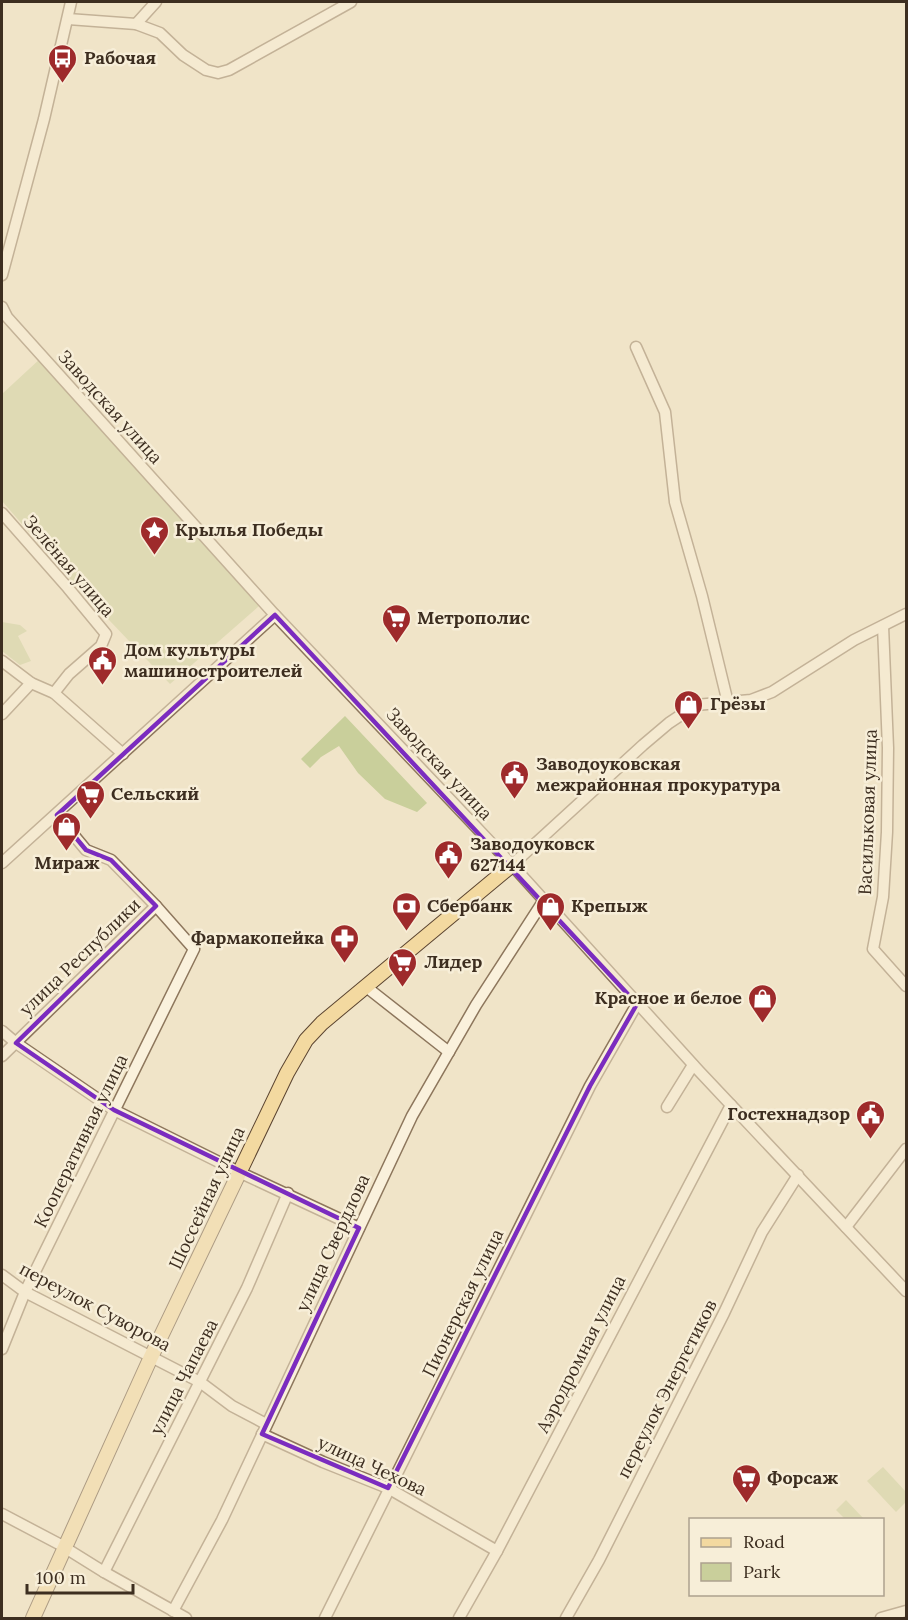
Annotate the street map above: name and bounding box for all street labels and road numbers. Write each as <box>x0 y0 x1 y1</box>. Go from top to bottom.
street label: Заводская улица <box>53 345 168 468</box>
street label: Зелёная улица <box>19 510 120 622</box>
street label: Заводская улица <box>381 703 497 825</box>
street label: Васильковая улица <box>853 729 882 895</box>
street label: улица Республики <box>14 893 145 1020</box>
street label: Кооперативная улица <box>29 1050 133 1231</box>
street label: Шоссейная улица <box>163 1123 250 1273</box>
street label: улица Свердлова <box>291 1170 375 1315</box>
street label: Пионерская улица <box>417 1225 508 1381</box>
street label: переулок Суворова <box>16 1257 175 1356</box>
street label: Аэродромная улица <box>530 1271 630 1437</box>
street label: переулок Энергетиков <box>611 1295 722 1482</box>
street label: улица Чапаева <box>144 1315 223 1439</box>
street label: улица Чехова <box>314 1430 430 1501</box>

